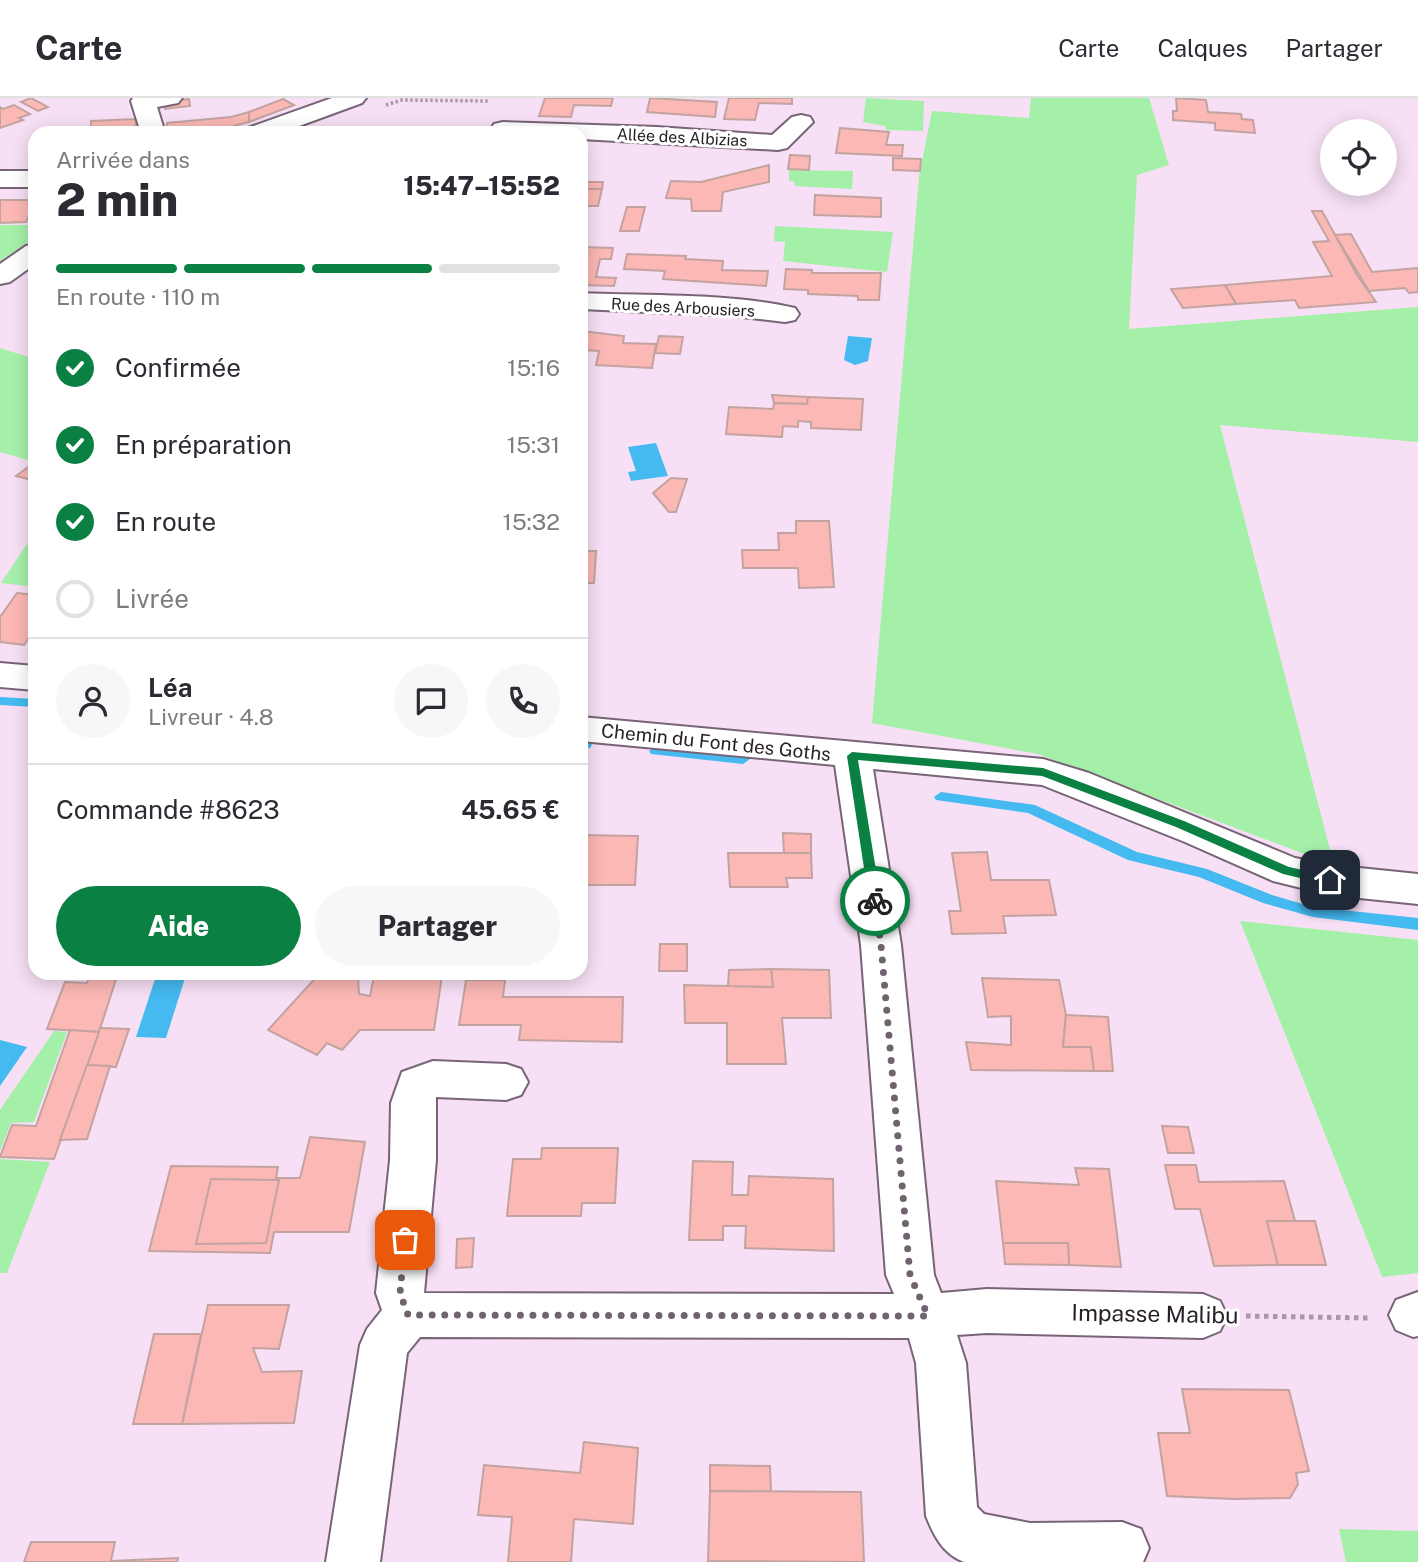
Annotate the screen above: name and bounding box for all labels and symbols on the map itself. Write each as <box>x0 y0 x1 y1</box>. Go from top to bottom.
street label: Allée des Albizias <box>616 125 748 150</box>
street label: Rue des Arbousiers <box>611 294 755 321</box>
street label: Chemin du Font des Goths <box>600 719 832 765</box>
pin <box>1300 850 1360 910</box>
courier <box>840 866 910 936</box>
pin <box>375 1210 435 1270</box>
street label: Impasse Malibu <box>1071 1299 1239 1328</box>

